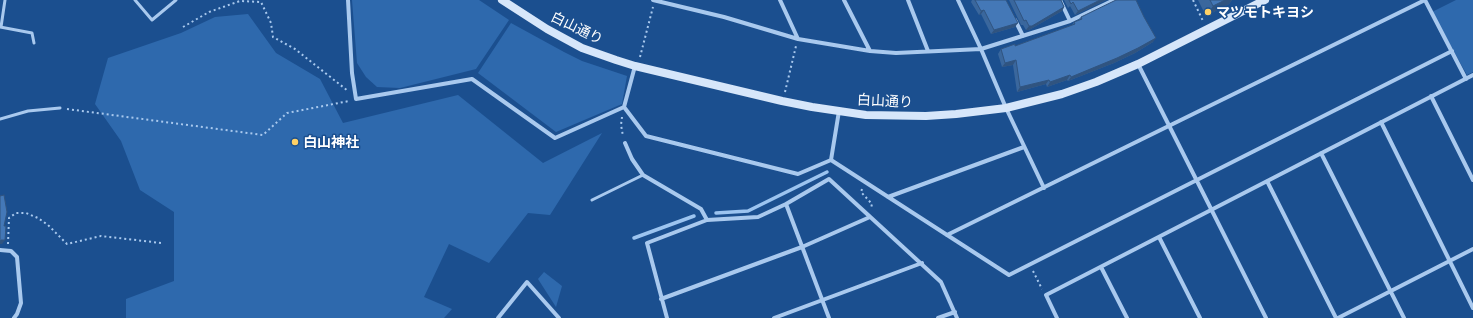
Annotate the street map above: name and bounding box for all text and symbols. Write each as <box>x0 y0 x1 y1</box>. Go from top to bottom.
place label: マツモトキヨシ <box>1216 4 1314 20</box>
marker: マツモトキヨシ <box>1203 7 1213 17</box>
street label: 白山通り <box>548 8 606 48</box>
street label: 白山通り <box>857 91 913 111</box>
place label: 白山神社 <box>303 134 359 150</box>
marker: 白山神社 <box>290 137 300 147</box>

